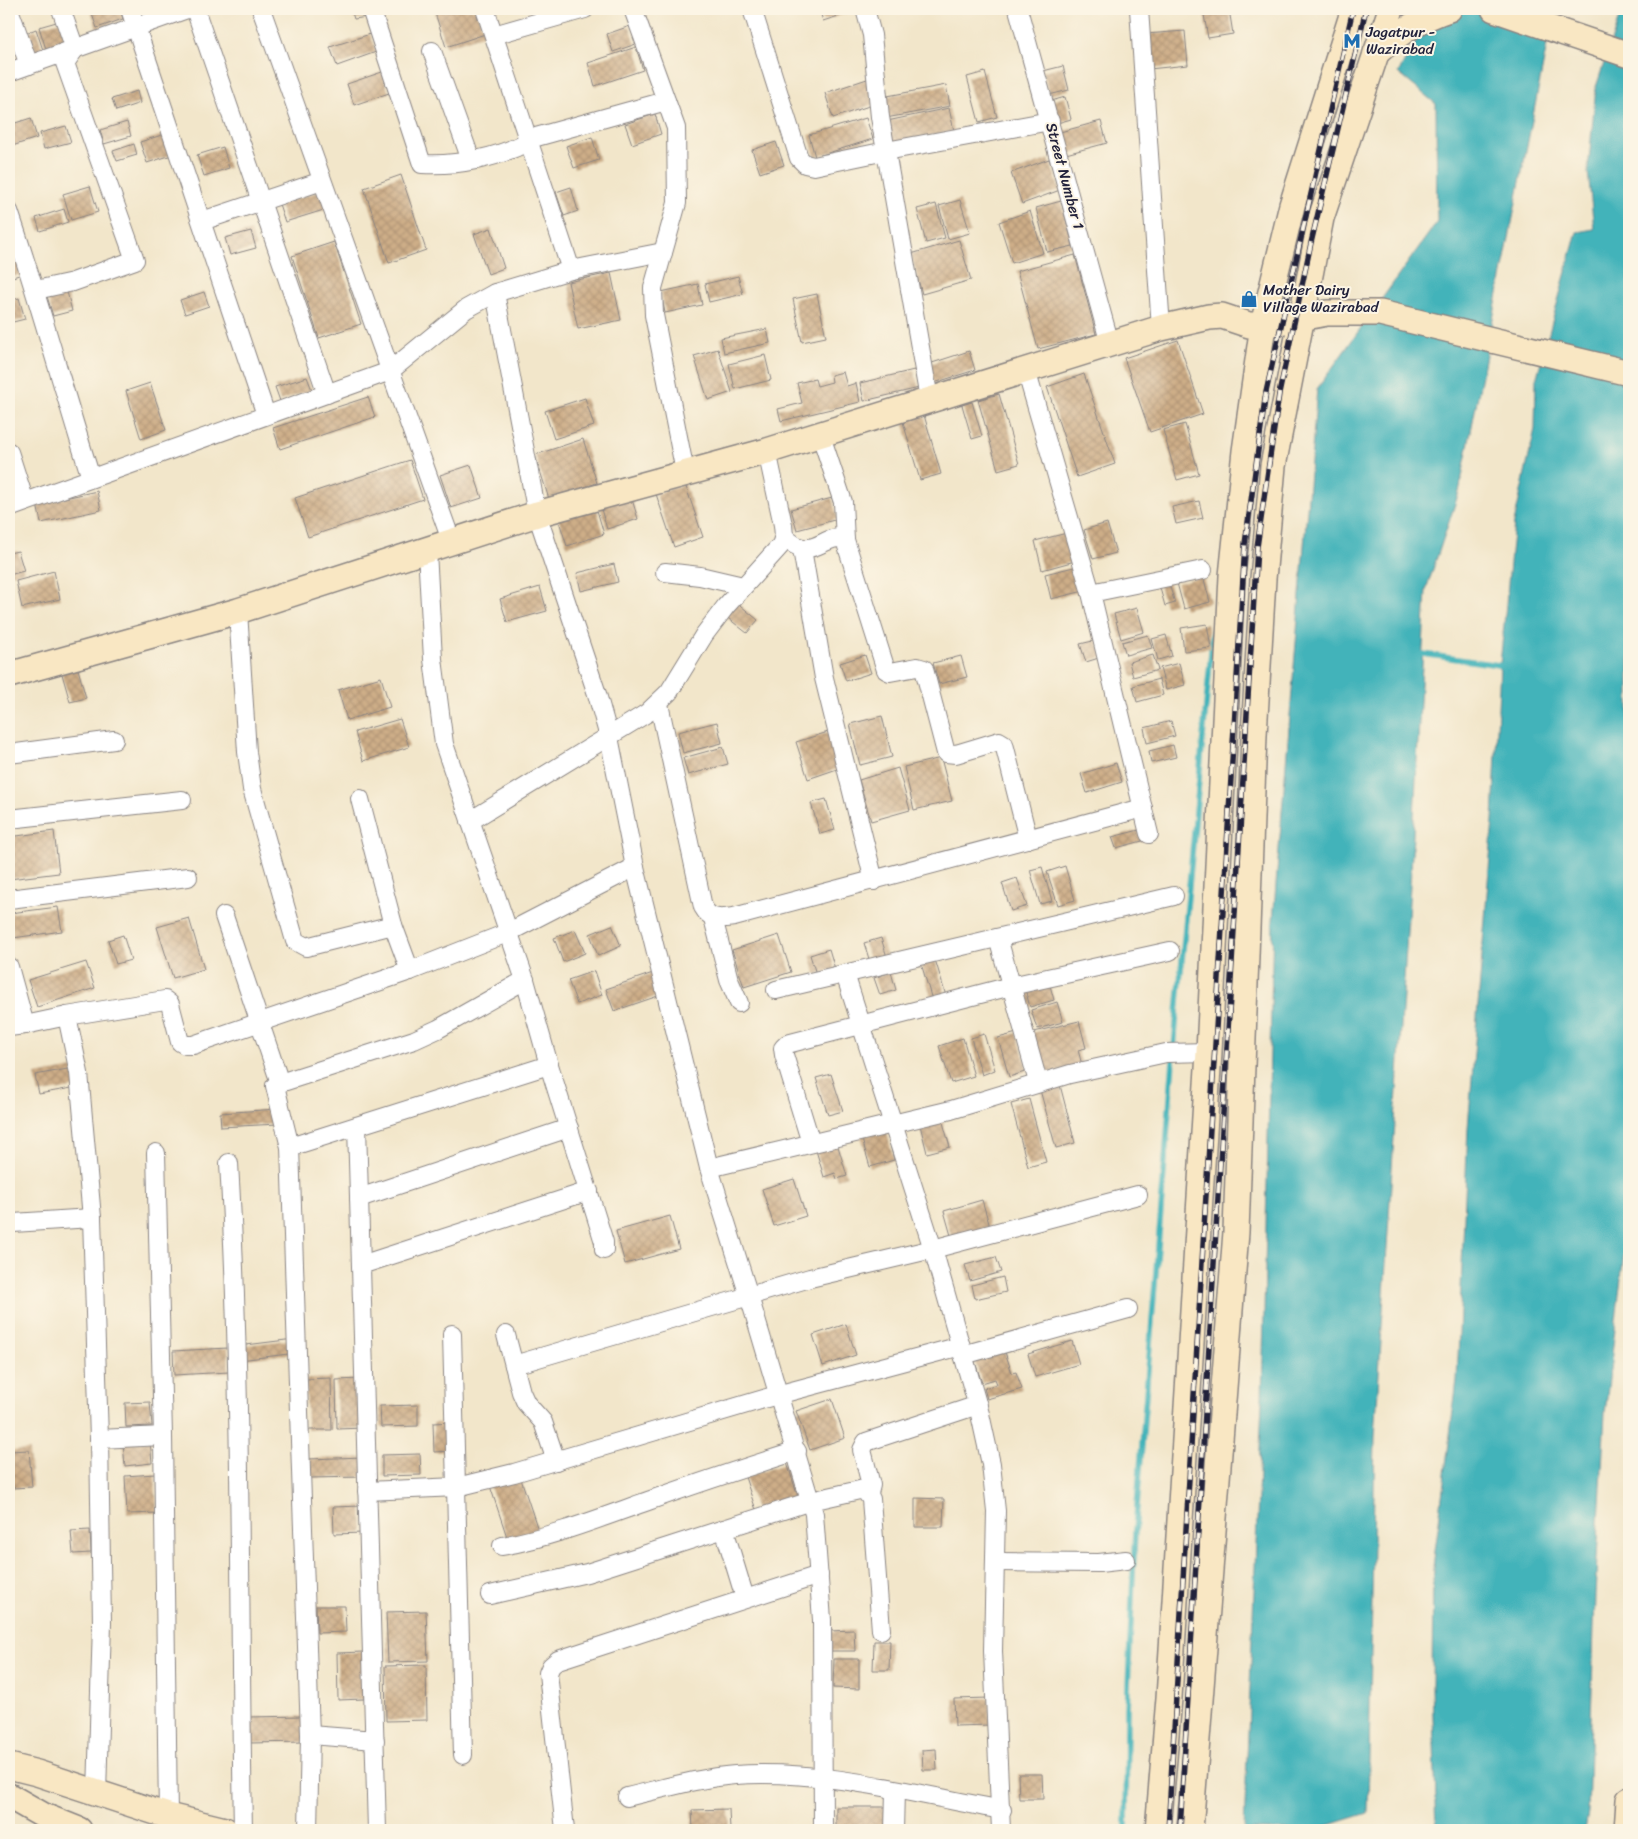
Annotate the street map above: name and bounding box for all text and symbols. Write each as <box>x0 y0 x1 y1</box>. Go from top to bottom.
place label: Jagatpur - Wazirabad <box>1365 19 1435 62</box>
metro station icon: Jagatpur - Wazirabad <box>1342 31 1362 51</box>
street label: Street Number 1 <box>1038 120 1092 232</box>
place label: Mother Dairy Village Wazirabad <box>1263 277 1379 320</box>
shop icon: Mother Dairy Village Wazirabad <box>1239 289 1259 309</box>

